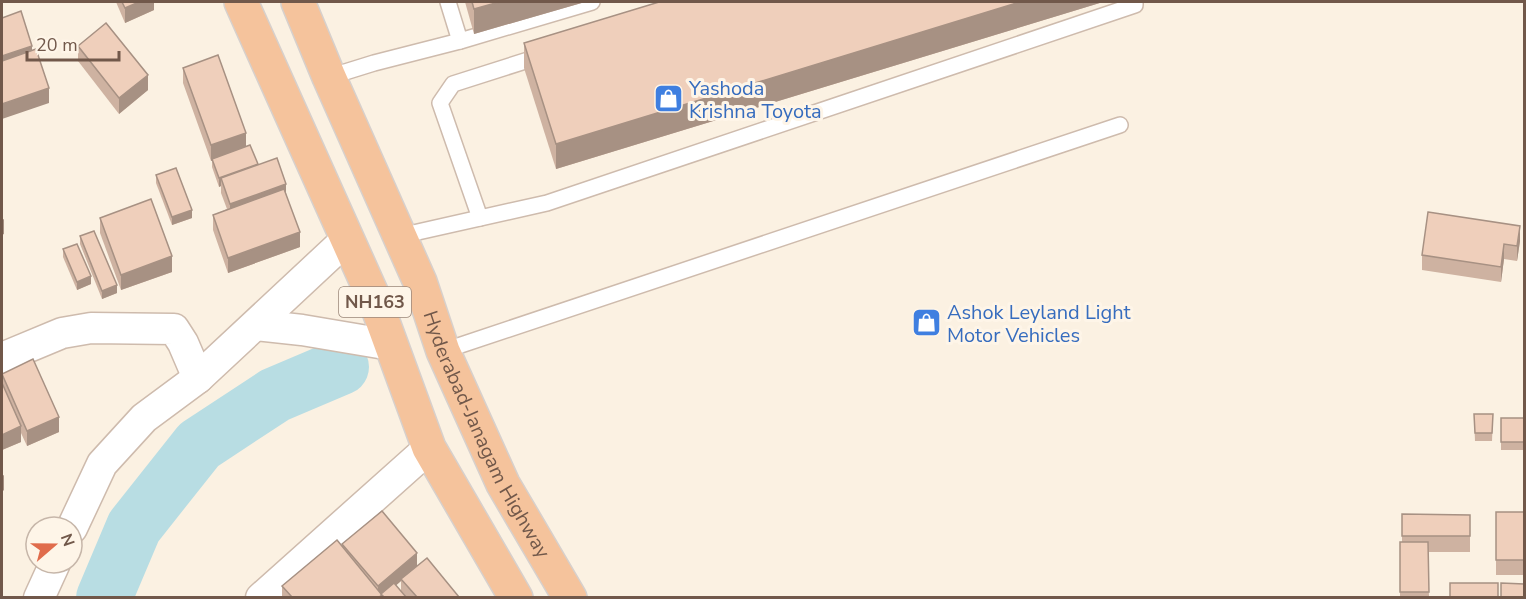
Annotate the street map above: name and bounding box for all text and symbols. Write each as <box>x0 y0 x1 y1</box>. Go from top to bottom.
scale bar <box>27 24 118 62</box>
text: 20 m <box>36 33 78 57</box>
place label: Yashoda Krishna Toyota <box>688 75 822 125</box>
shop icon: Yashoda Krishna Toyota <box>652 83 684 115</box>
road number: NH163 <box>339 287 411 317</box>
place label: Ashok Leyland Light Motor Vehicles <box>947 299 1132 349</box>
street label: Hyderabad-Janagam Highway <box>417 307 557 564</box>
shop icon: Ashok Leyland Light Motor Vehicles <box>910 307 942 339</box>
north arrow <box>24 515 84 575</box>
text: N <box>55 531 80 550</box>

